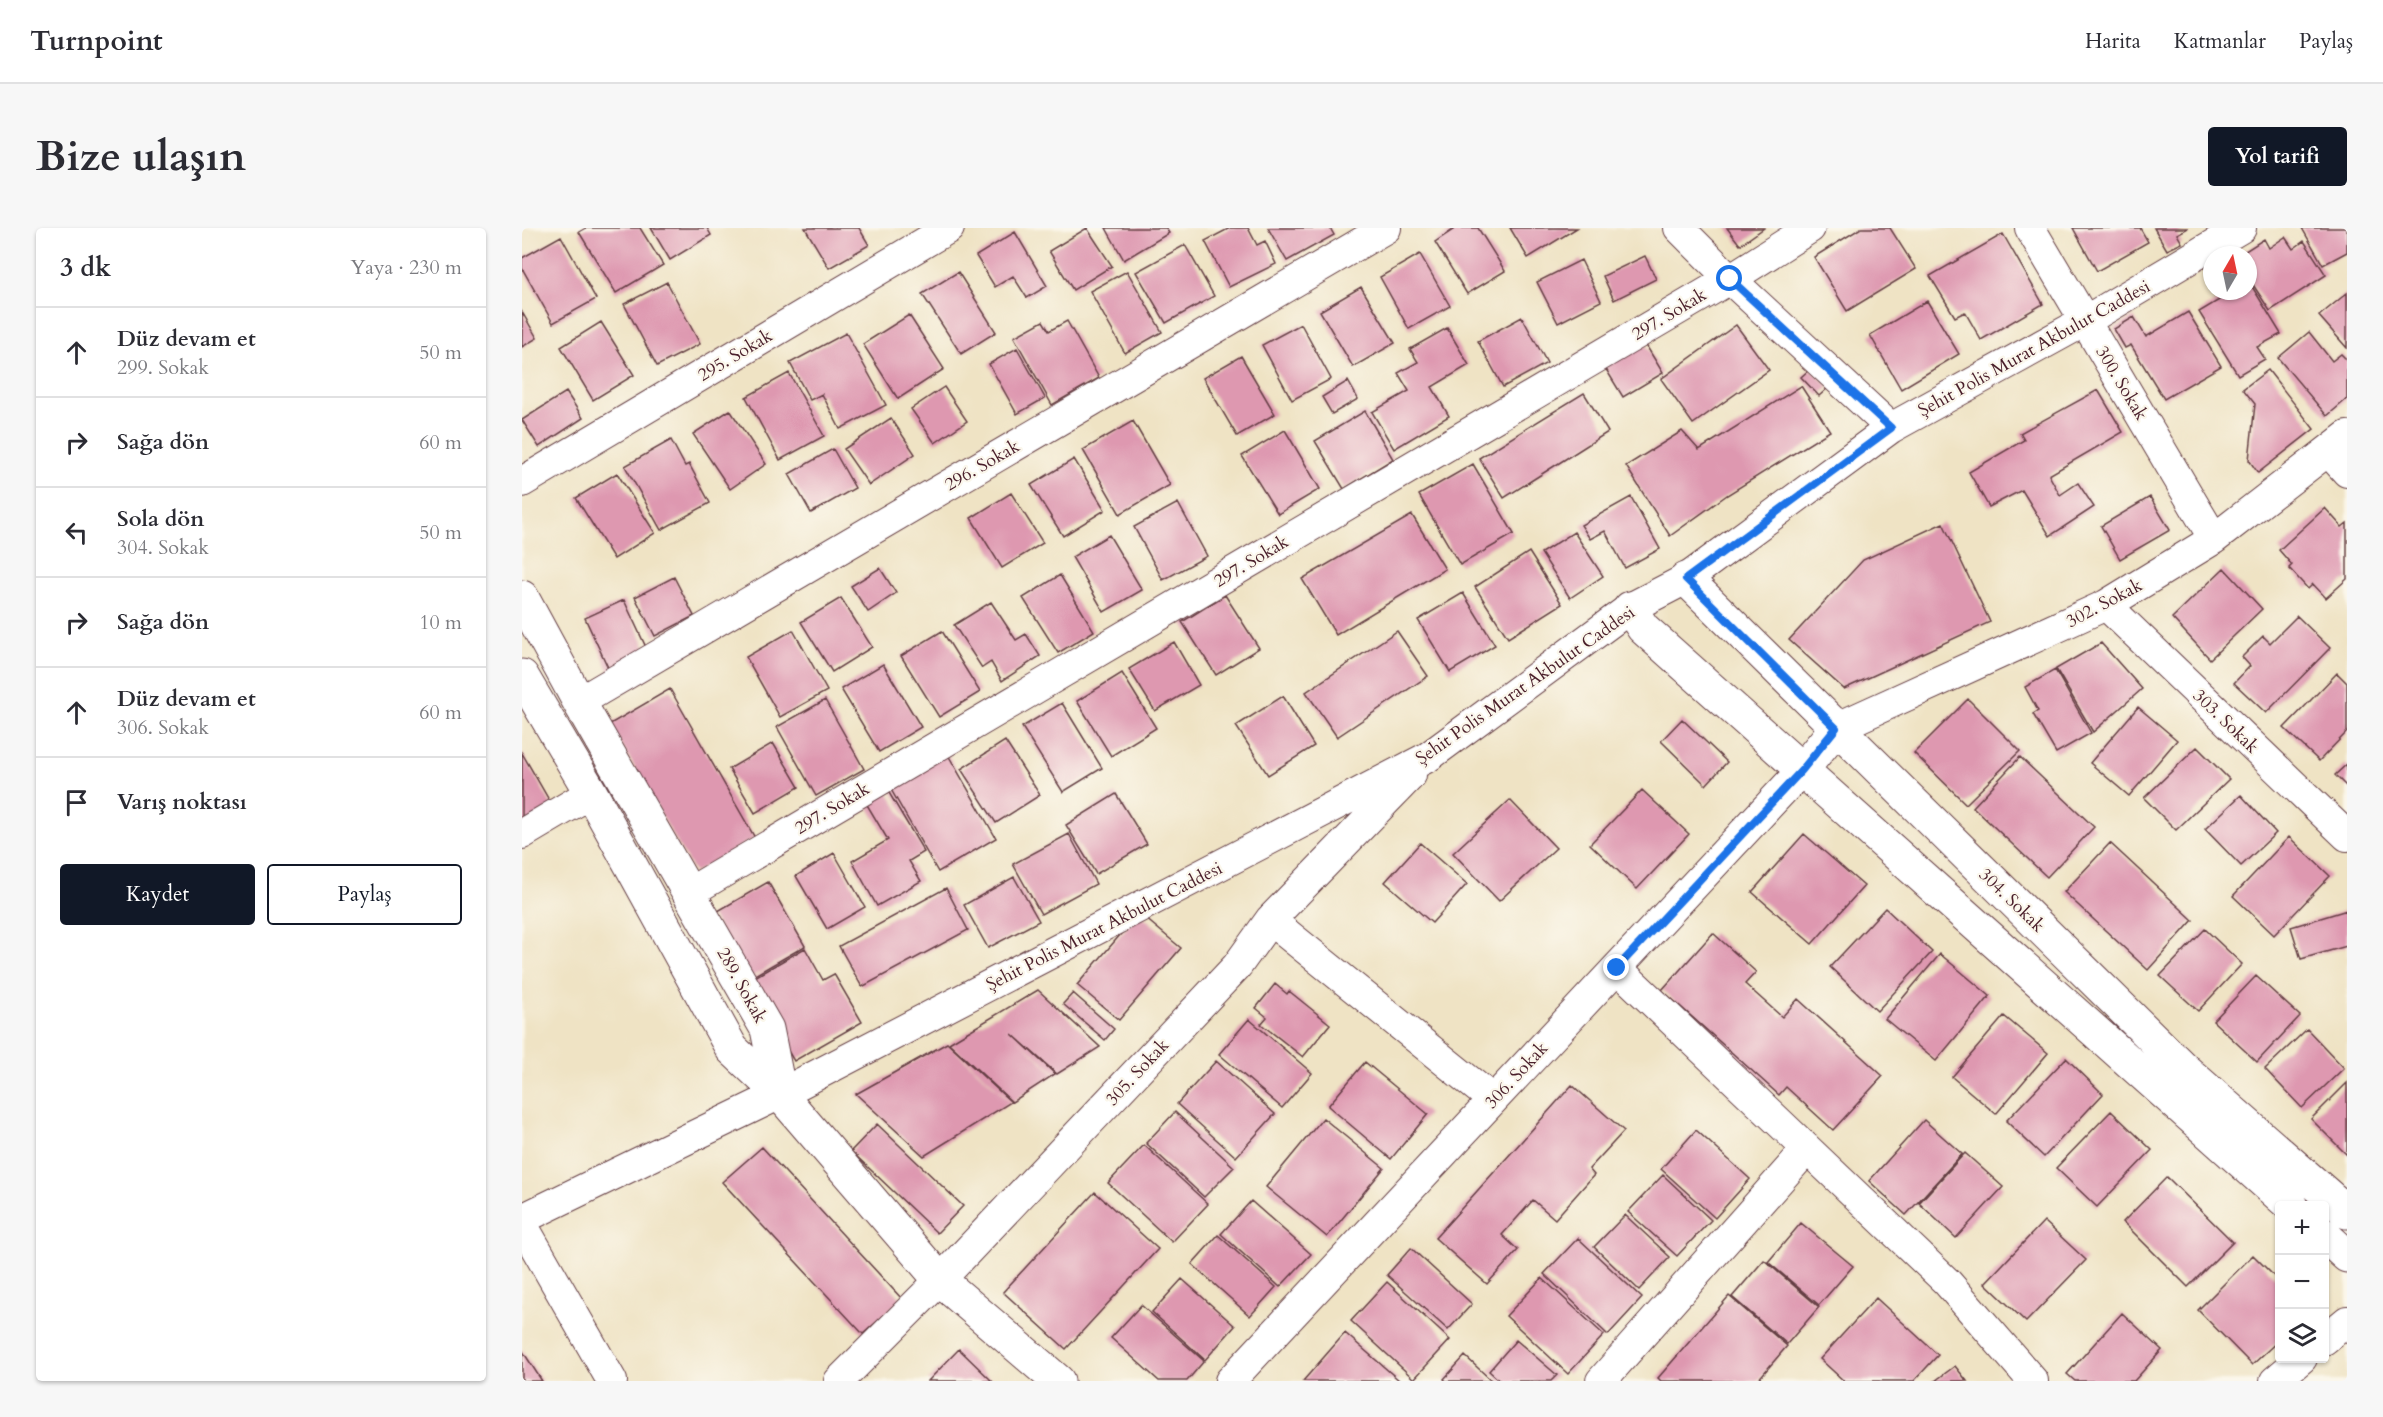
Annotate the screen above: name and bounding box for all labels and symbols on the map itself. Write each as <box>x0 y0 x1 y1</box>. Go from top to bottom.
north arrow <box>2203 246 2257 300</box>
route start <box>1716 265 1742 291</box>
street label: Şehit Polis Murat Akbulut Caddesi <box>1914 274 2155 423</box>
street label: 297. Sokak <box>1627 282 1712 346</box>
street label: 295. Sokak <box>693 323 778 387</box>
street label: 300. Sokak <box>2090 341 2154 426</box>
street label: 296. Sokak <box>940 434 1025 497</box>
street label: 297. Sokak <box>1209 529 1294 593</box>
street label: 302. Sokak <box>2062 573 2147 634</box>
street label: Şehit Polis Murat Akbulut Caddesi <box>1411 600 1640 771</box>
street label: 303. Sokak <box>2187 684 2264 759</box>
street label: 297. Sokak <box>790 776 875 840</box>
street label: Şehit Polis Murat Akbulut Caddesi <box>982 856 1227 997</box>
street label: 304. Sokak <box>1973 863 2050 938</box>
street label: 289. Sokak <box>711 943 773 1028</box>
route end <box>1603 954 1629 980</box>
street label: 305. Sokak <box>1100 1033 1175 1111</box>
street label: 306. Sokak <box>1479 1036 1554 1114</box>

